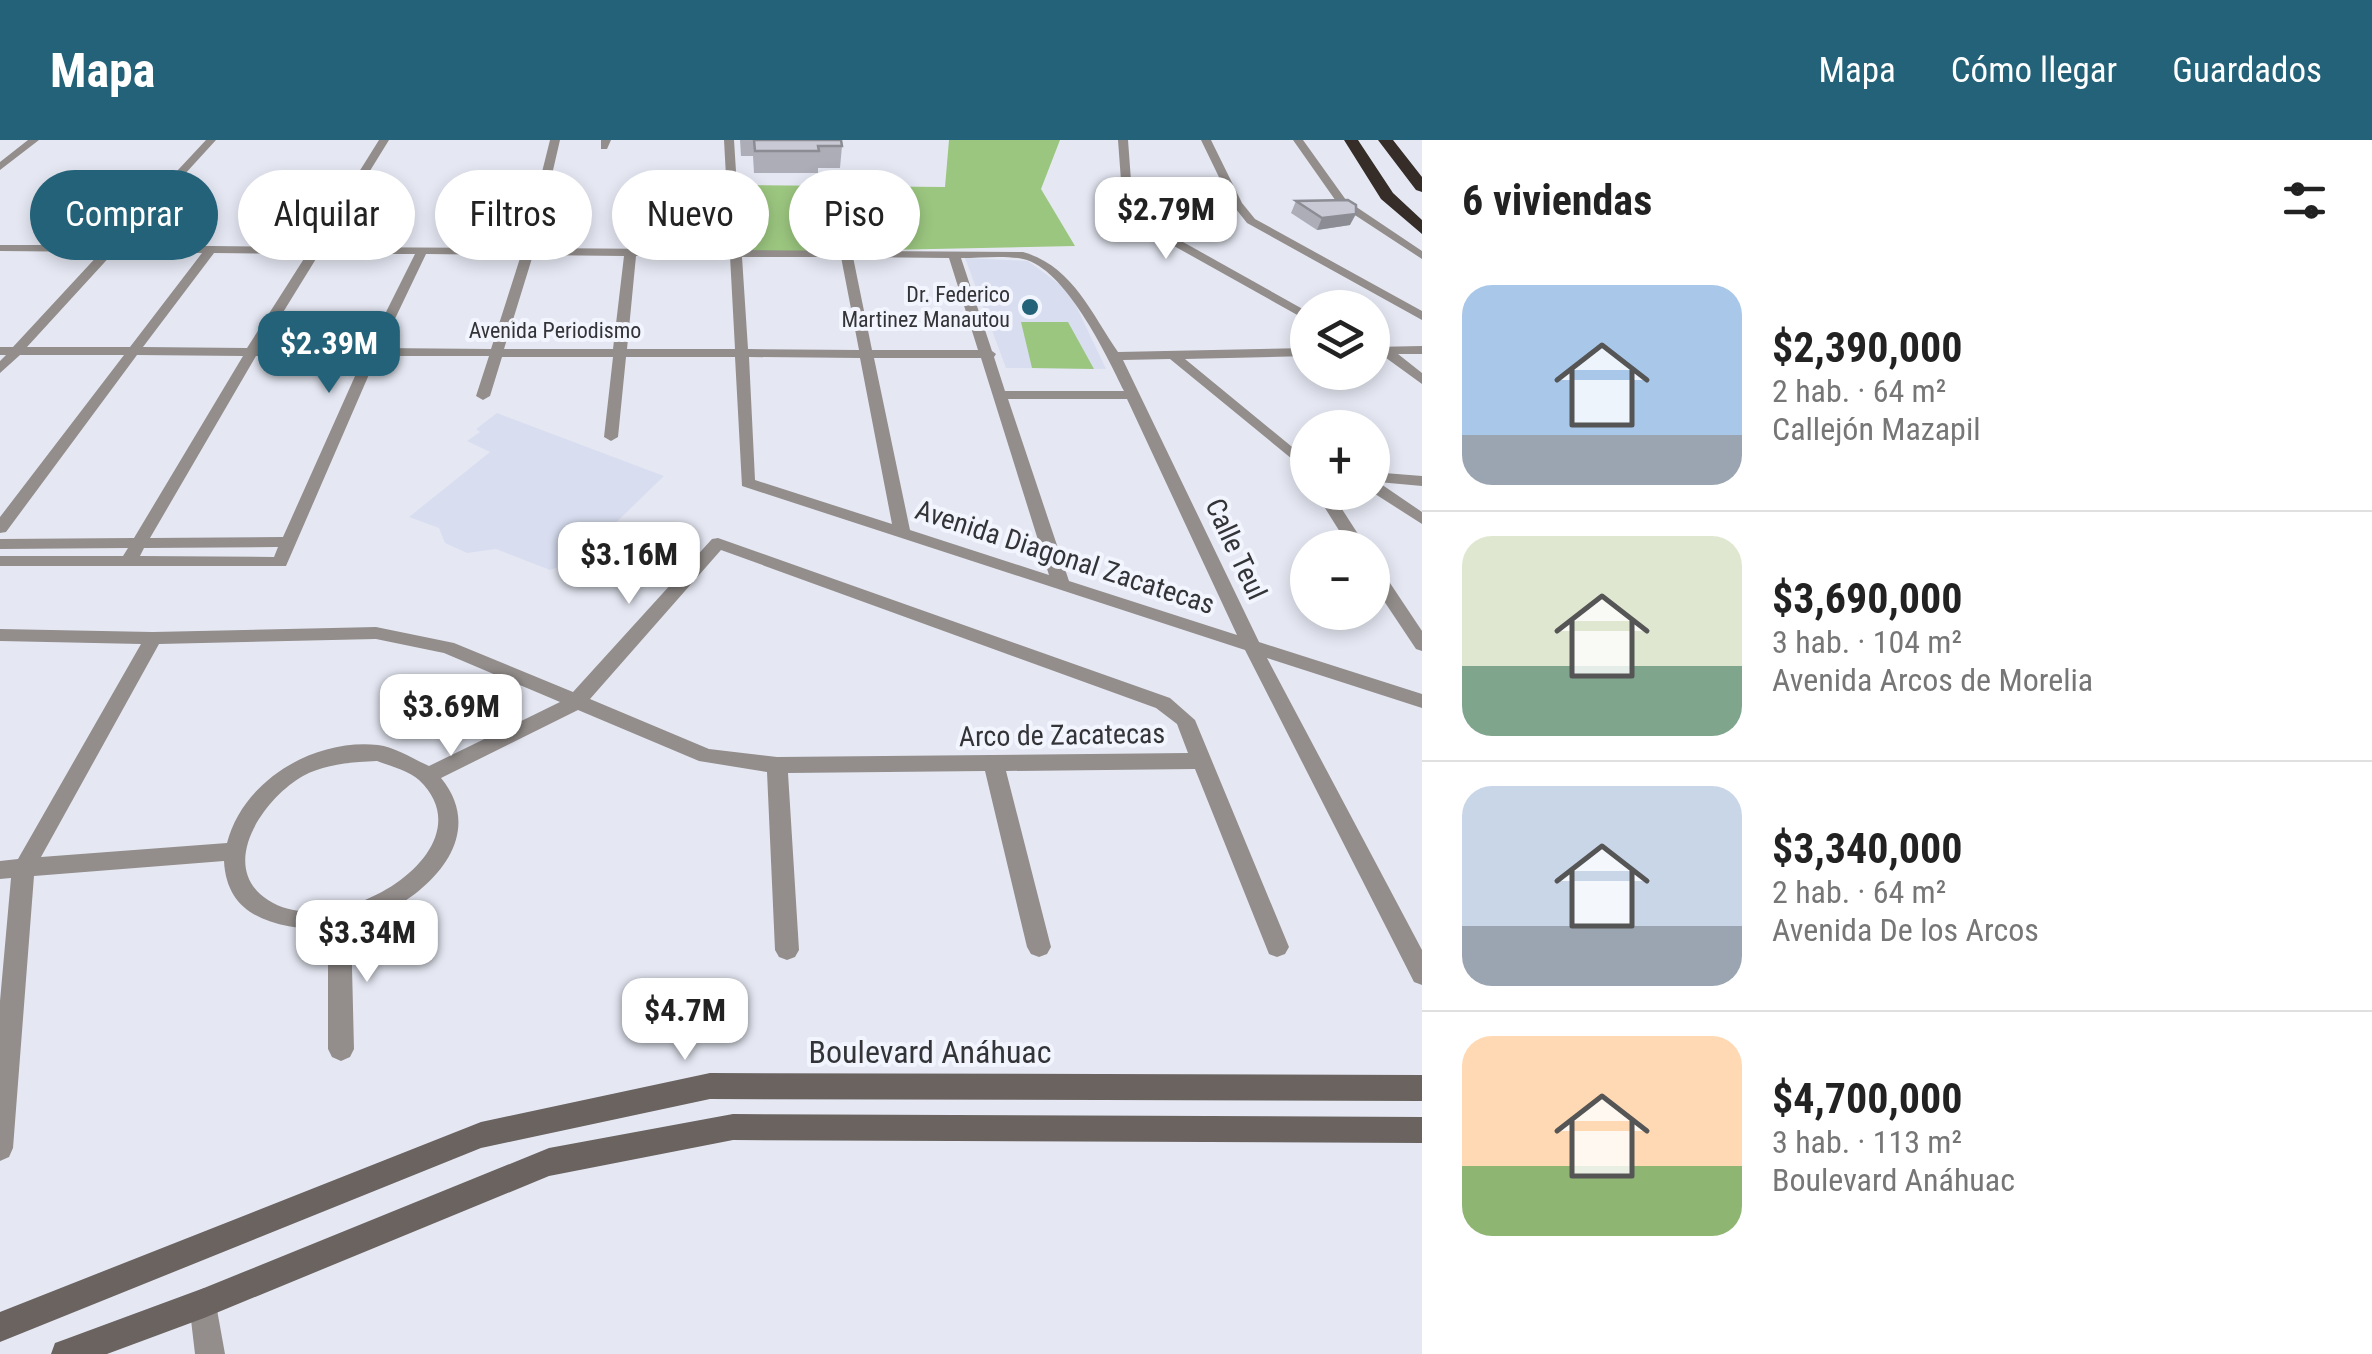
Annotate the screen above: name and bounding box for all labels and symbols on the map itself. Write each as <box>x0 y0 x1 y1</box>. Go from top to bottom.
pin: $2.79M <box>1085 177 1247 262</box>
place label: Dr. Federico Martinez Manautou <box>841 282 1010 332</box>
marker: Dr. Federico Martinez Manautou <box>1019 296 1041 318</box>
pin: $2.39M <box>248 311 410 396</box>
street label: Avenida Periodismo <box>469 318 641 343</box>
street label: Avenida Diagonal Zacatecas <box>911 493 1219 621</box>
street label: Calle Teul <box>1198 493 1274 605</box>
pin: $3.16M <box>548 522 710 607</box>
pin: $3.69M <box>370 674 532 759</box>
street label: Arco de Zacatecas <box>959 717 1165 753</box>
pin: $3.34M <box>286 900 448 985</box>
pin: $4.7M <box>615 978 755 1063</box>
street label: Boulevard Anáhuac <box>809 1033 1051 1071</box>

